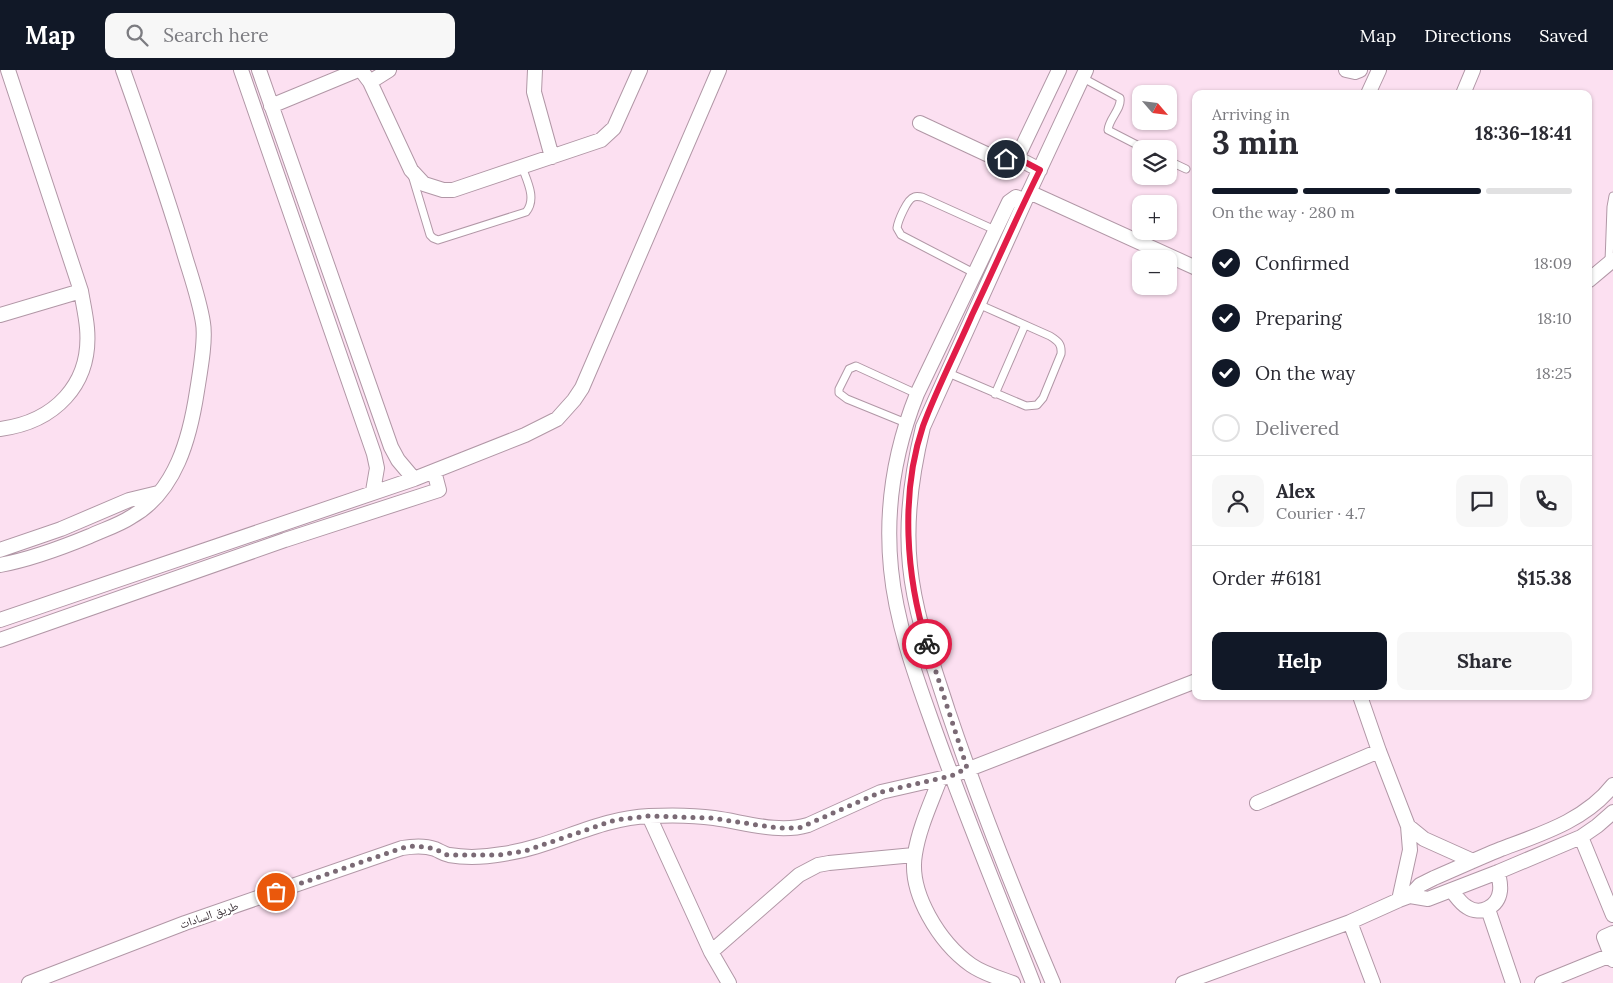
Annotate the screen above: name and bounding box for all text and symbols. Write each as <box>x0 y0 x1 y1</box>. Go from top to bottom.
search box <box>105 13 455 58</box>
text: Map <box>25 20 75 51</box>
icon: search <box>123 21 151 49</box>
text: Search here <box>163 23 269 47</box>
text: Map <box>1360 24 1396 47</box>
text: Directions <box>1424 24 1511 47</box>
text: Saved <box>1539 24 1588 47</box>
north arrow <box>1132 85 1178 130</box>
map controls <box>1132 85 1177 295</box>
text: Arriving in <box>1212 104 1290 124</box>
text: 18:36–18:41 <box>1475 121 1572 145</box>
text: 3 min <box>1212 122 1299 163</box>
pin <box>985 138 1027 180</box>
button: layers <box>1132 140 1177 185</box>
icon: home <box>992 145 1020 173</box>
button: + <box>1132 195 1177 240</box>
text: On the way · 280 m <box>1212 202 1355 222</box>
icon: check <box>1212 249 1240 277</box>
button: − <box>1132 250 1177 295</box>
text: Confirmed <box>1255 251 1350 275</box>
text: 18:09 <box>1534 253 1572 273</box>
icon: check <box>1212 304 1240 332</box>
text: Preparing <box>1255 306 1342 330</box>
text: 18:10 <box>1537 308 1572 328</box>
icon: check <box>1212 359 1240 387</box>
text: On the way <box>1255 361 1355 385</box>
text: 18:25 <box>1536 363 1572 383</box>
text: Delivered <box>1255 416 1339 440</box>
button: person <box>1212 475 1264 527</box>
button: chat <box>1456 475 1508 527</box>
button: phone <box>1520 475 1572 527</box>
text: Alex <box>1276 479 1315 503</box>
text: Courier · 4.7 <box>1276 503 1365 523</box>
text: Order #6181 <box>1212 566 1321 590</box>
text: $15.38 <box>1517 566 1572 590</box>
courier <box>902 619 952 669</box>
icon: bike <box>913 630 941 658</box>
button: Help <box>1212 632 1387 690</box>
button: Share <box>1397 632 1572 690</box>
pin <box>255 871 297 913</box>
icon: bag <box>262 878 290 906</box>
street label: طريق السادات <box>177 897 240 932</box>

